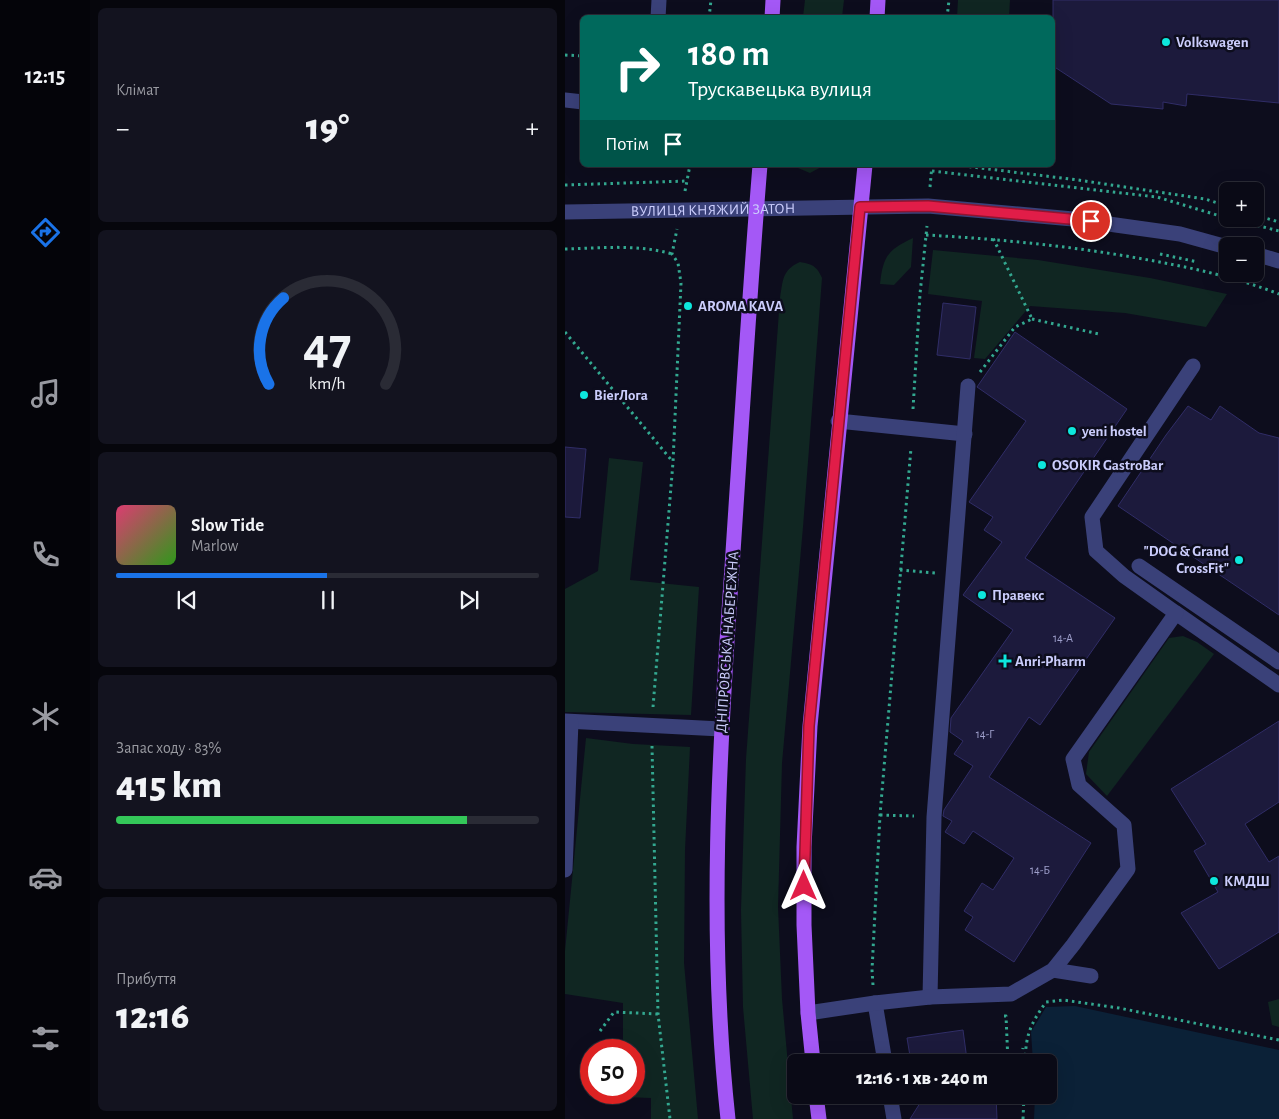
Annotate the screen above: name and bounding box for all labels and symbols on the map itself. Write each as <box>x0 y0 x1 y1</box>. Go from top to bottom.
place label: Volkswagen <box>1176 35 1249 50</box>
marker: Volkswagen <box>1160 36 1172 48</box>
pin <box>1070 200 1112 242</box>
street label: ВУЛИЦЯ КНЯЖИЙ ЗАТОН <box>631 201 795 219</box>
place label: AROMA KAVA <box>698 299 783 314</box>
marker: AROMA KAVA <box>682 300 694 312</box>
place label: BierЛога <box>594 388 648 403</box>
marker: BierЛога <box>578 389 590 401</box>
place label: yeni hostel <box>1081 424 1147 439</box>
marker: yeni hostel <box>1066 425 1078 437</box>
place label: OSOKIR GastroBar <box>1052 458 1164 473</box>
marker: OSOKIR GastroBar <box>1036 459 1048 471</box>
place label: "DOG & Grand CrossFit" <box>1143 544 1229 576</box>
street label: ДНІПРОВСЬКА НАБЕРЕЖНА <box>714 551 741 733</box>
marker: "DOG & Grand CrossFit" <box>1233 554 1245 566</box>
place label: Правекс <box>992 588 1044 603</box>
marker: Правекс <box>976 589 988 601</box>
house number: 14-А <box>1053 632 1073 644</box>
place label: Anri-Pharm <box>1015 654 1086 669</box>
marker: Anri-Pharm <box>999 655 1011 667</box>
house number: 14-Г <box>976 728 995 740</box>
position arrow <box>777 859 829 911</box>
house number: 14-Б <box>1030 864 1050 876</box>
place label: КМДШ <box>1224 874 1270 889</box>
marker: КМДШ <box>1208 875 1220 887</box>
speed limit sign: 50 <box>580 1039 645 1104</box>

